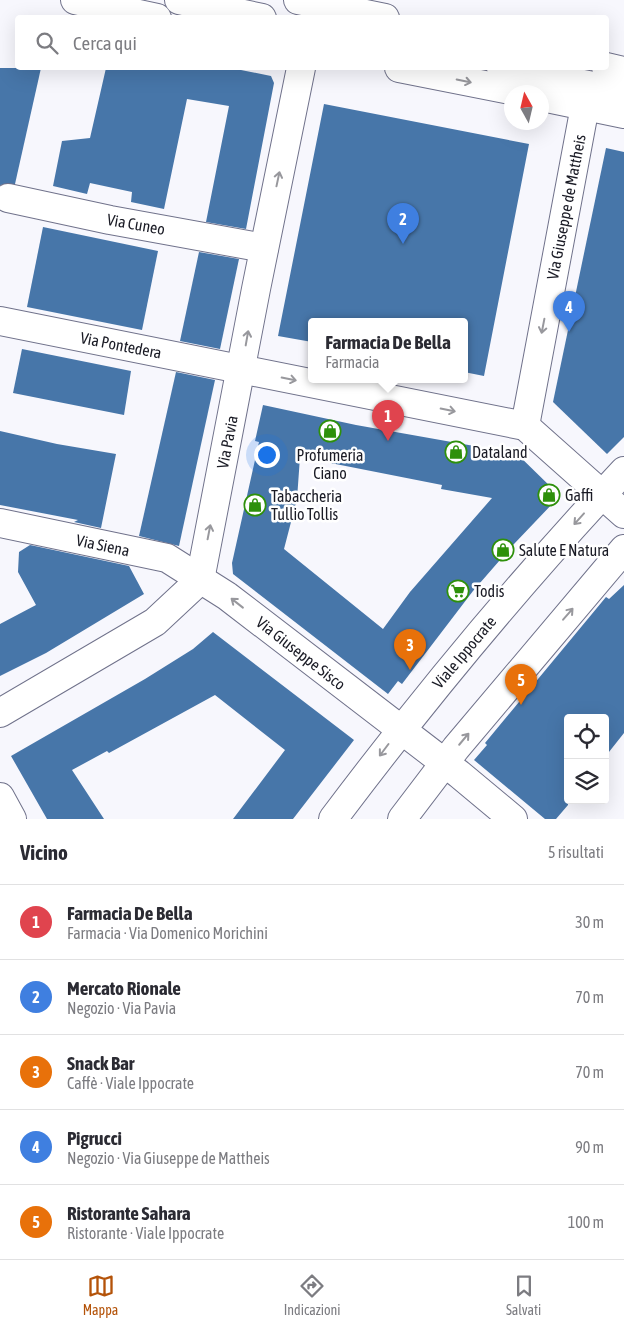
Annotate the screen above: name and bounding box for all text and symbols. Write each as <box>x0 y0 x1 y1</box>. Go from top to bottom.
search box <box>15 15 609 70</box>
icon: search <box>33 29 61 57</box>
text: Cerca qui <box>73 32 137 54</box>
one-way arrow <box>456 77 472 86</box>
north arrow <box>504 85 549 130</box>
street label: Via Giuseppe de Mattheis <box>543 133 590 281</box>
one-way arrow <box>274 171 283 187</box>
pin: 2 <box>387 203 419 244</box>
street label: Via Cuneo <box>106 210 166 238</box>
pin: 4 <box>553 291 585 332</box>
one-way arrow <box>538 317 548 333</box>
popup <box>308 318 468 383</box>
street label: Via Pontedera <box>79 328 163 362</box>
one-way arrow <box>242 331 252 347</box>
text: Farmacia De Bella <box>325 331 451 353</box>
text: Farmacia <box>325 353 380 371</box>
one-way arrow <box>280 375 296 384</box>
pin: 1 <box>372 400 404 441</box>
one-way arrow <box>440 406 456 416</box>
street label: Via Pavia <box>213 414 241 470</box>
shop icon: Profumeria Ciano <box>318 419 342 443</box>
shop icon: Dataland <box>444 440 468 464</box>
your location <box>254 442 280 468</box>
place label: Dataland <box>472 443 527 461</box>
place label: Profumeria Ciano <box>297 446 363 482</box>
shop icon: Gaffi <box>537 483 561 507</box>
place label: Gaffi <box>565 486 593 504</box>
place label: Tabaccheria Tullio Tollis <box>271 487 342 523</box>
shop icon: Tabaccheria Tullio Tollis <box>243 493 267 517</box>
one-way arrow <box>573 513 585 526</box>
one-way arrow <box>205 525 215 541</box>
street label: Via Siena <box>75 531 131 559</box>
shop icon: Salute E Natura <box>491 538 515 562</box>
place label: Salute E Natura <box>519 541 609 559</box>
supermarket icon: Todis <box>446 579 470 603</box>
place label: Todis <box>474 582 505 600</box>
one-way arrow <box>230 598 244 608</box>
one-way arrow <box>562 608 574 621</box>
street label: Viale Ippocrate <box>429 612 500 692</box>
street label: Via Giuseppe Sisco <box>252 613 349 694</box>
pin: 3 <box>394 629 426 670</box>
pin: 5 <box>505 664 537 705</box>
map controls <box>564 714 609 804</box>
button: locate <box>564 714 609 759</box>
one-way arrow <box>458 733 469 746</box>
one-way arrow <box>379 743 389 757</box>
button: layers <box>564 759 609 804</box>
text: Vicino <box>20 840 68 864</box>
text: 5 risultati <box>548 843 604 861</box>
text: Farmacia De Bella <box>67 902 192 924</box>
text: 1 <box>32 913 40 931</box>
text: 30 m <box>575 913 604 931</box>
text: Farmacia · Via Domenico Morichini <box>67 924 268 942</box>
text: Mercato Rionale <box>67 977 181 999</box>
text: 2 <box>32 988 40 1006</box>
text: 70 m <box>575 988 604 1006</box>
text: Negozio · Via Pavia <box>67 999 176 1017</box>
text: Snack Bar <box>67 1052 134 1074</box>
text: 3 <box>32 1063 40 1081</box>
text: 70 m <box>575 1063 604 1081</box>
text: Caffè · Viale Ippocrate <box>67 1074 194 1092</box>
text: Pigrucci <box>67 1127 122 1149</box>
text: 4 <box>32 1138 40 1156</box>
text: 90 m <box>575 1138 604 1156</box>
text: Negozio · Via Giuseppe de Mattheis <box>67 1149 270 1167</box>
text: Ristorante Sahara <box>67 1202 191 1224</box>
text: 5 <box>32 1213 40 1231</box>
text: 100 m <box>568 1213 604 1231</box>
text: Ristorante · Viale Ippocrate <box>67 1224 224 1242</box>
tab: Mappa <box>83 1272 118 1318</box>
tab: Indicazioni <box>284 1272 341 1318</box>
tab: Salvati <box>506 1272 541 1318</box>

